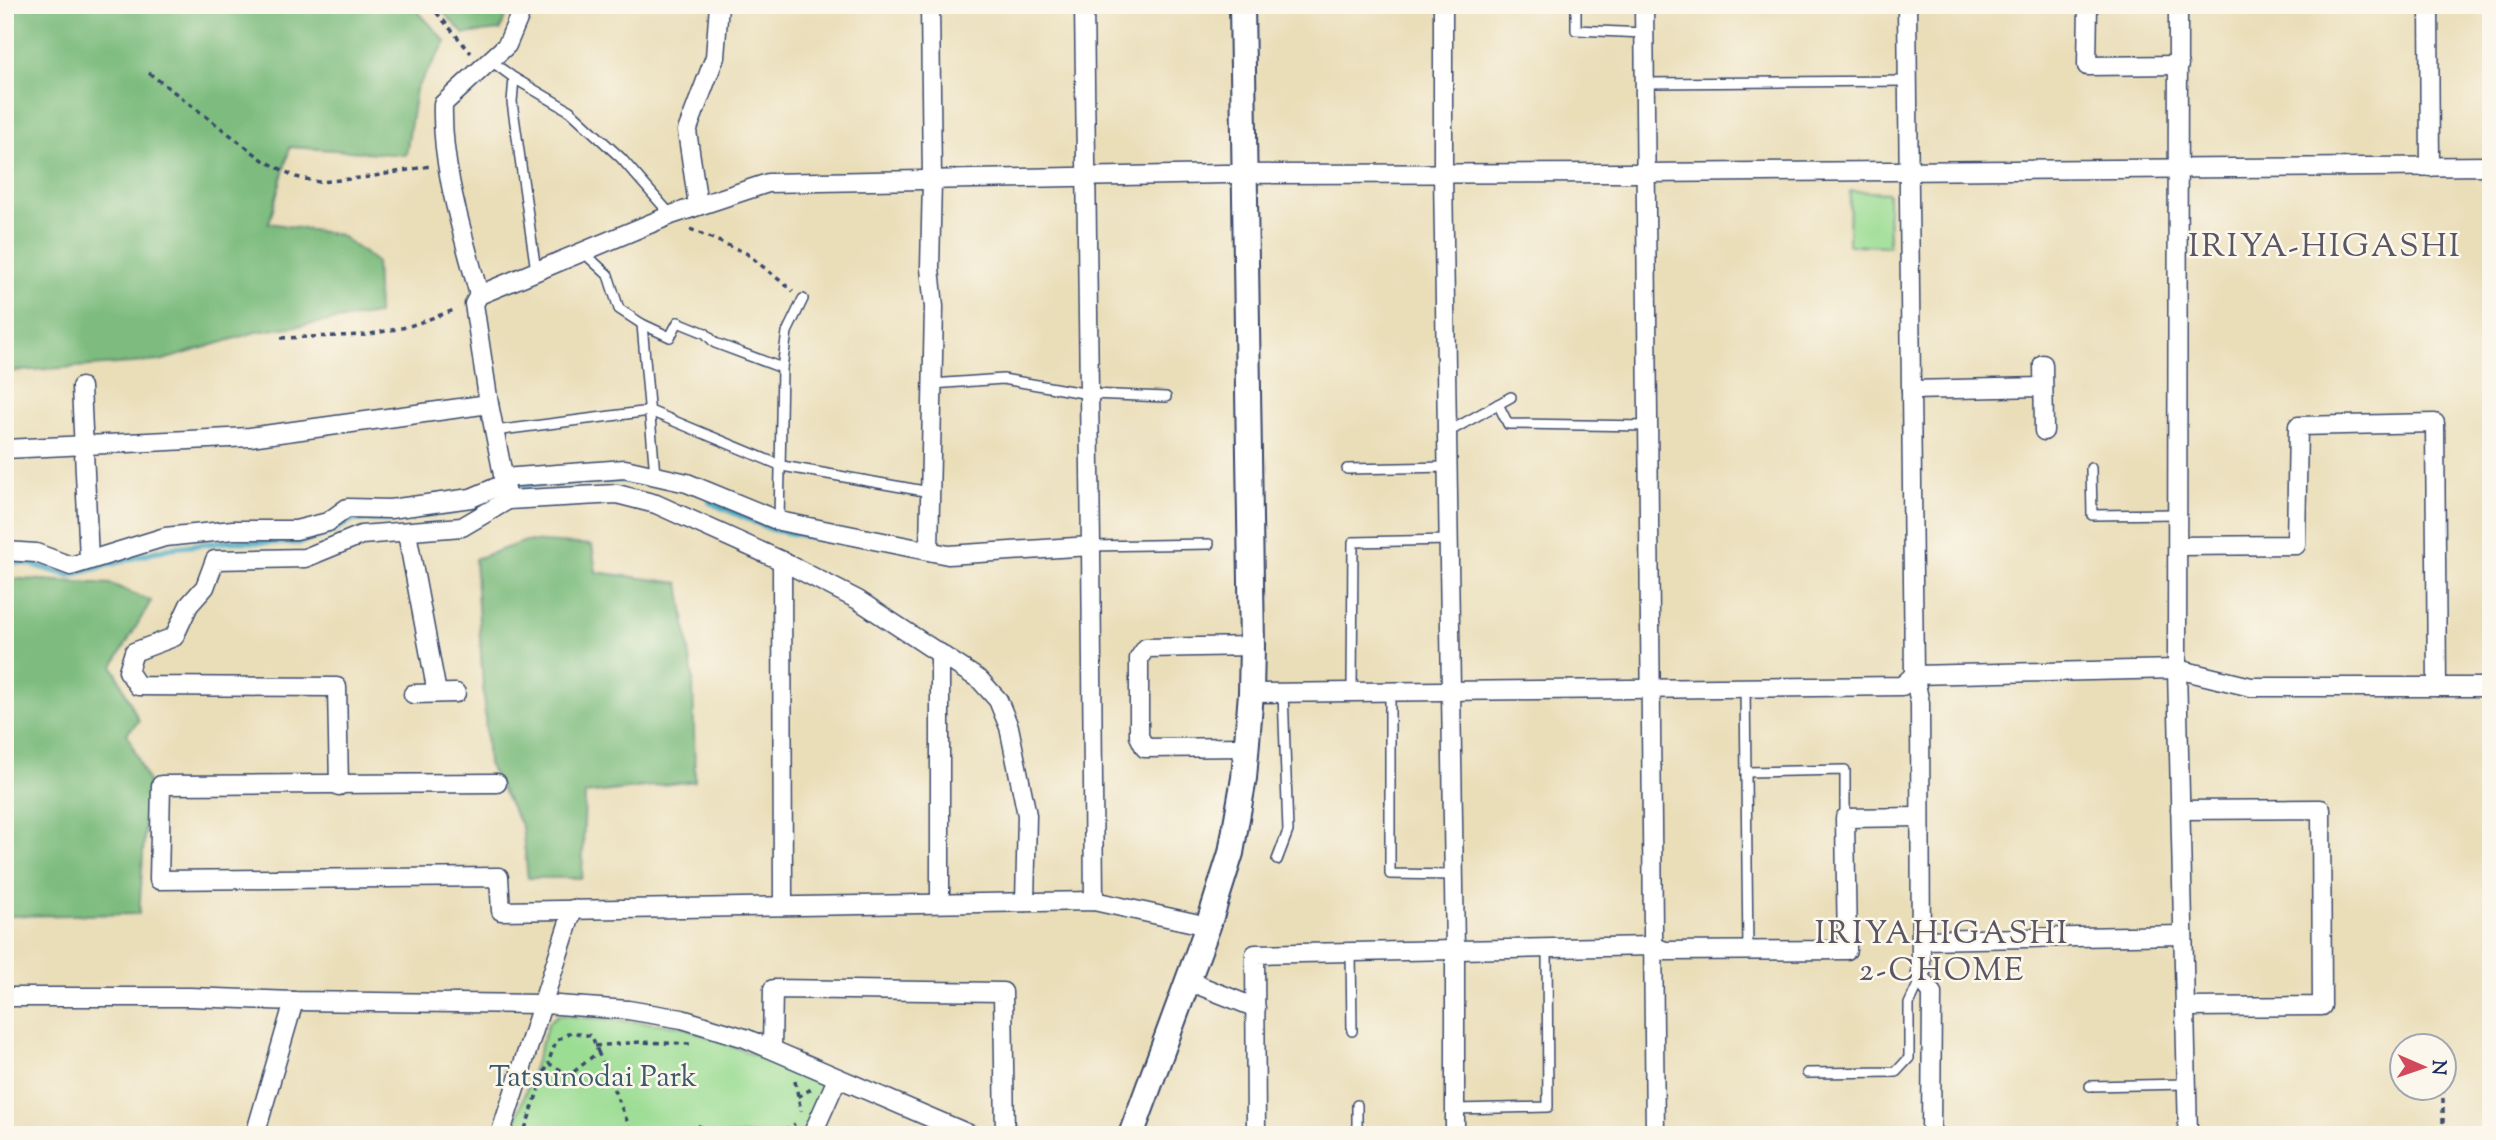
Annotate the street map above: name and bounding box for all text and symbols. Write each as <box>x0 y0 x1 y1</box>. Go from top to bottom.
district label: IRIYA-HIGASHI <box>2188 224 2462 272</box>
district label: IRIYAHIGASHI 2-CHOME <box>1815 912 2069 995</box>
north arrow <box>2388 1032 2458 1102</box>
park label: Tatsunodai Park <box>489 1057 697 1100</box>
text: N <box>2424 1059 2451 1076</box>

